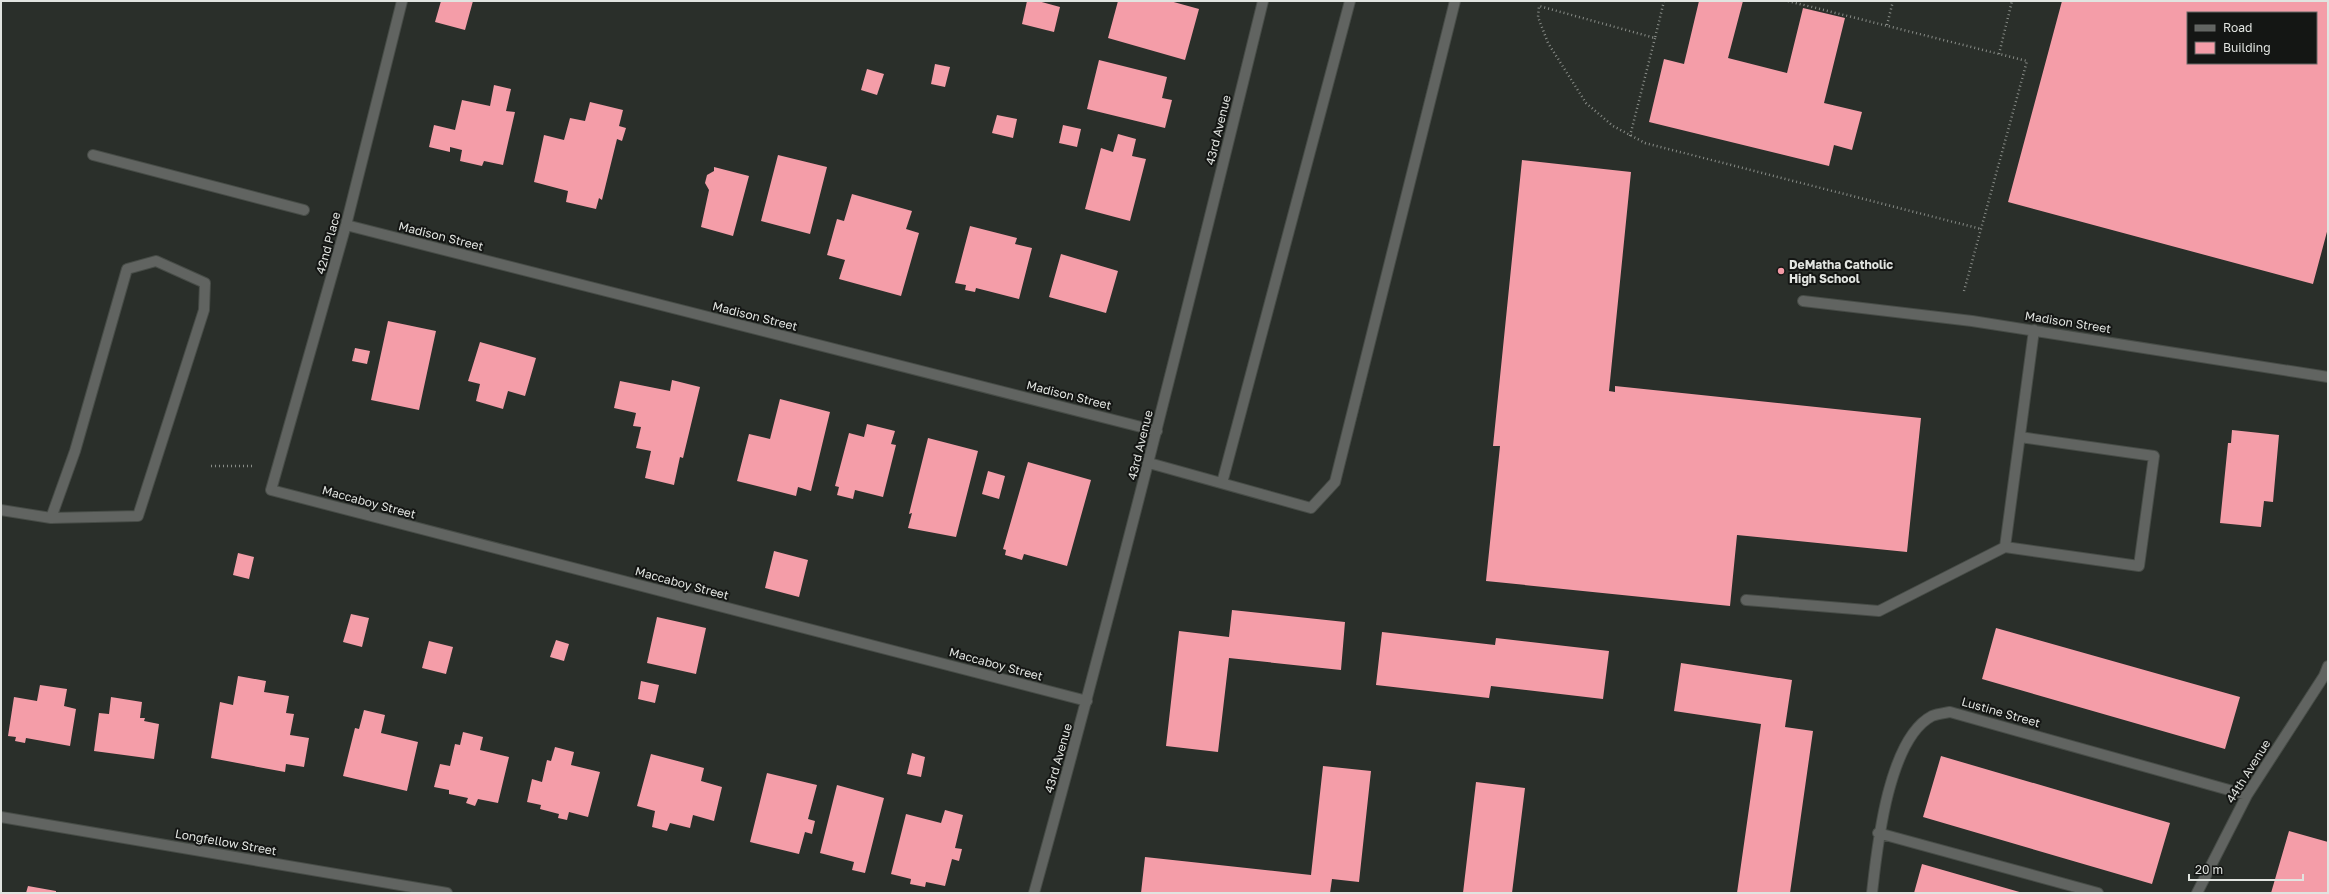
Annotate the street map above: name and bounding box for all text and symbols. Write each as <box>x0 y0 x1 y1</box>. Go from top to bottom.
legend <box>2187 12 2317 64</box>
text: Road <box>2223 20 2252 35</box>
text: Building <box>2223 40 2271 55</box>
street label: 43rd Avenue <box>1202 93 1234 167</box>
street label: 42nd Place <box>312 210 344 276</box>
street label: Madison Street <box>397 218 485 254</box>
place label: DeMatha Catholic High School <box>1789 257 1893 286</box>
marker: DeMatha Catholic High School <box>1776 266 1786 276</box>
street label: Madison Street <box>711 298 799 334</box>
street label: Madison Street <box>2024 308 2112 336</box>
street label: Madison Street <box>1025 377 1113 413</box>
street label: 43rd Avenue <box>1124 408 1156 482</box>
street label: Maccaboy Street <box>320 482 418 522</box>
street label: Maccaboy Street <box>633 563 731 603</box>
street label: Maccaboy Street <box>947 644 1045 684</box>
street label: Lustine Street <box>1960 694 2042 730</box>
street label: 43rd Avenue <box>1041 721 1075 794</box>
street label: 44th Avenue <box>2223 736 2274 806</box>
street label: Longfellow Street <box>174 826 278 858</box>
scale bar <box>2189 856 2303 882</box>
text: 20 m <box>2195 862 2223 877</box>

